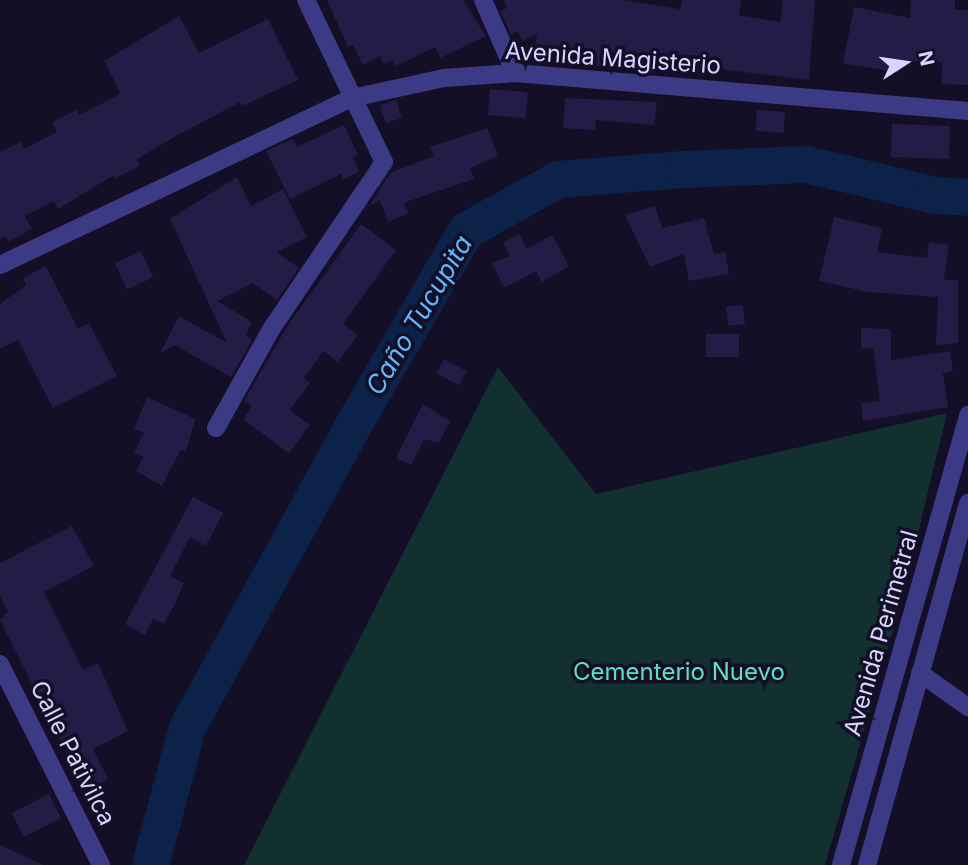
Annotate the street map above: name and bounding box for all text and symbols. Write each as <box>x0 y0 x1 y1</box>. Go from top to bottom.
north arrow <box>870 28 940 98</box>
street label: Avenida Magisterio <box>504 36 722 80</box>
text: N <box>913 49 939 68</box>
water label: Caño Tucupita <box>359 230 479 400</box>
street label: Avenida Perimetral <box>838 527 924 739</box>
park label: Cementerio Nuevo <box>573 658 785 686</box>
street label: Calle Pativilca <box>24 676 122 830</box>

